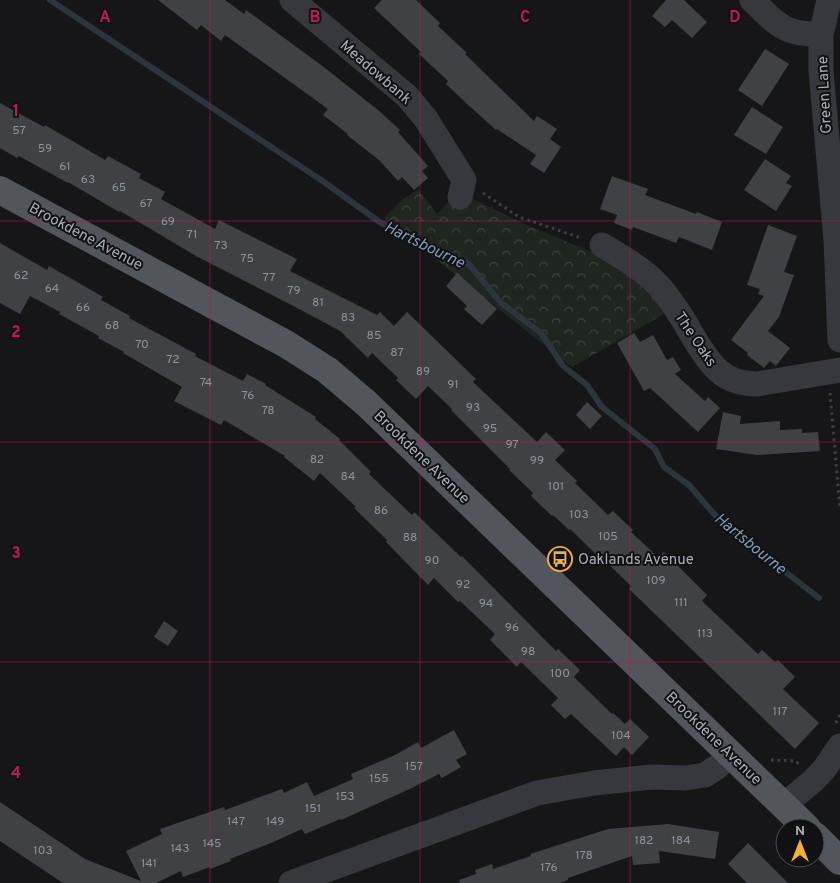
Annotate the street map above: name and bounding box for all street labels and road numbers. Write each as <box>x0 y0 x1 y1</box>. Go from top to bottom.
street label: Meadowbank <box>335 37 415 109</box>
street label: Green Lane <box>814 56 837 134</box>
street label: Brookdene Avenue <box>25 199 146 275</box>
street label: The Oaks <box>669 309 720 371</box>
street label: Brookdene Avenue <box>369 407 473 509</box>
street label: Brookdene Avenue <box>661 688 765 790</box>

